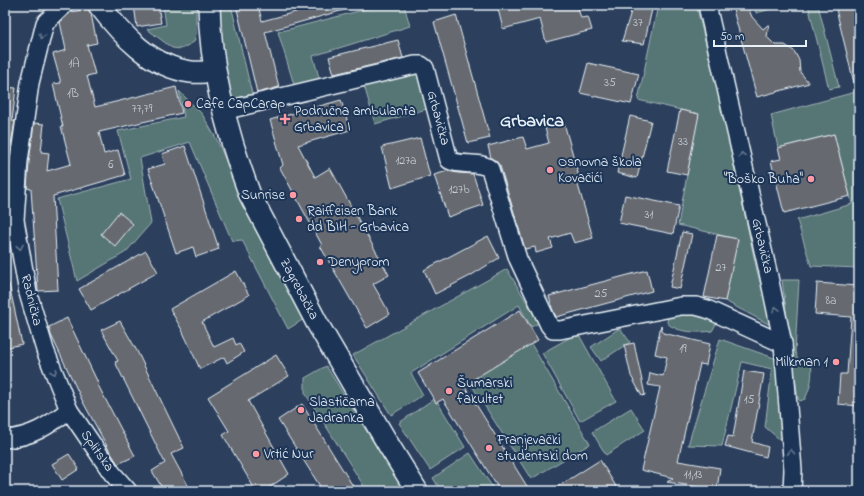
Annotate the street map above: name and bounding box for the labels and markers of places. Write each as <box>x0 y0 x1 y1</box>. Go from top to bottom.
place label: Cafe CapCarap <box>196 94 286 115</box>
marker: Cafe CapCarap <box>183 99 193 109</box>
place label: Područna ambulanta Grbavica I <box>294 101 416 138</box>
marker: Područna ambulanta Grbavica I <box>279 113 291 125</box>
place label: Osnovna škola Kovačići <box>558 152 642 189</box>
marker: Osnovna škola Kovačići <box>545 165 555 175</box>
place label: "Boško Buha" <box>724 169 803 190</box>
marker: "Boško Buha" <box>806 174 816 184</box>
place label: Sunrise <box>241 185 286 206</box>
marker: Sunrise <box>288 190 298 200</box>
place label: Raiffeisen Bank dd BIH - Grbavica <box>307 201 409 238</box>
marker: Raiffeisen Bank dd BIH - Grbavica <box>294 214 304 224</box>
place label: Denyprom <box>327 252 389 274</box>
marker: Denyprom <box>315 257 325 267</box>
place label: Milkman 1 <box>775 352 829 373</box>
marker: Milkman 1 <box>831 357 841 367</box>
place label: Šumarski fakultet <box>457 373 513 410</box>
marker: Šumarski fakultet <box>444 386 454 396</box>
place label: Slastičarna Jadranka <box>309 392 375 429</box>
marker: Slastičarna Jadranka <box>296 405 306 415</box>
place label: Franjevački studentski dom <box>496 430 588 467</box>
marker: Franjevački studentski dom <box>484 443 494 453</box>
place label: Vrtić Nur <box>263 444 314 465</box>
marker: Vrtić Nur <box>251 449 261 459</box>

